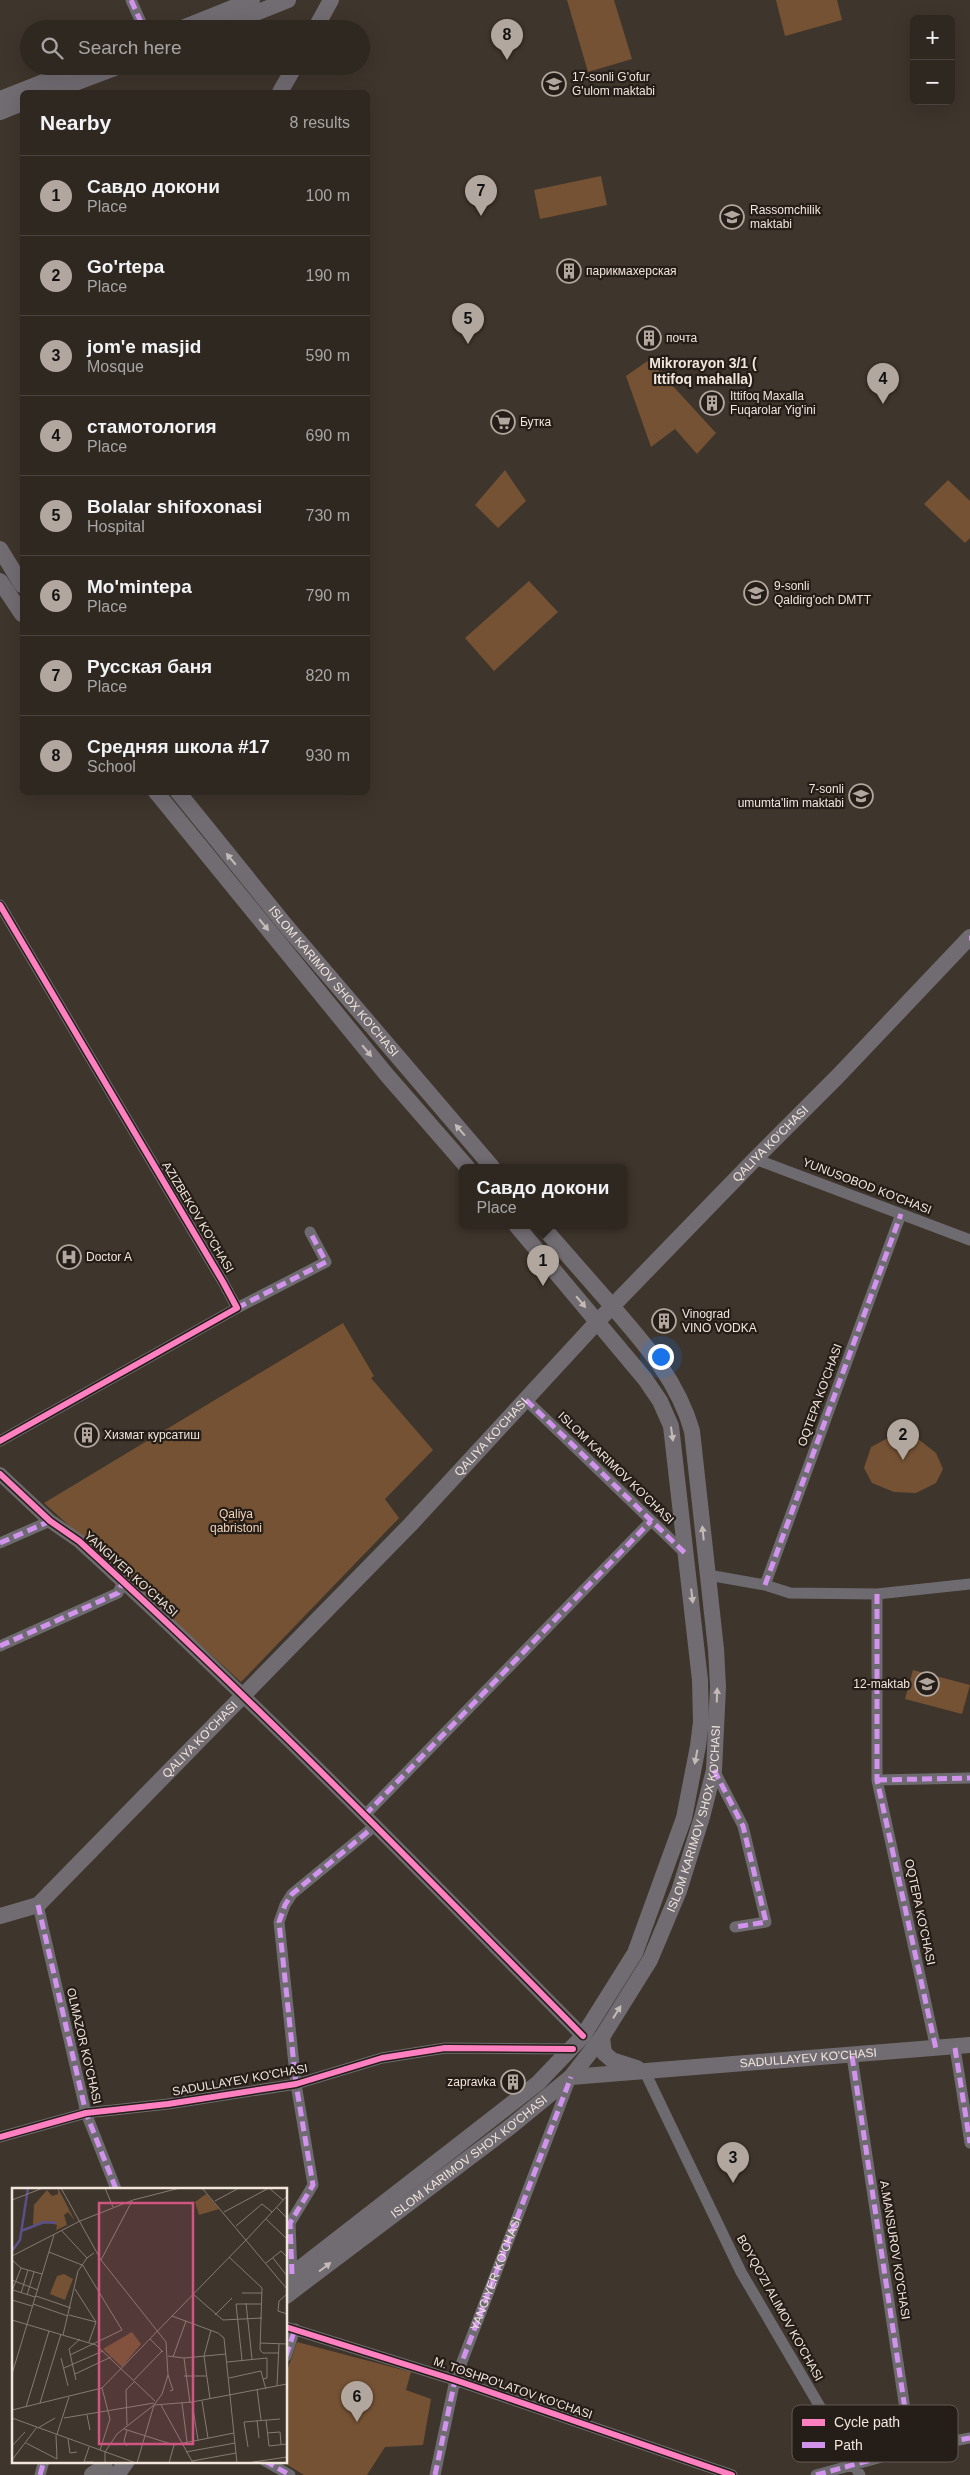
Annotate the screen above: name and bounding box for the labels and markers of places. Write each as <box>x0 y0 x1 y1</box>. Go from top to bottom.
pin: 8 <box>491 19 523 60</box>
place label: 17-sonli G'ofur G'ulom maktabi <box>572 70 655 98</box>
school or university icon: 17-sonli G'ofur G'ulom maktabi <box>541 71 567 97</box>
pin: 7 <box>465 175 497 216</box>
place label: Rassomchilik maktabi <box>750 203 822 231</box>
school or university icon: Rassomchilik maktabi <box>719 204 745 230</box>
building icon: парикмахерская <box>556 258 582 284</box>
place label: парикмахерская <box>586 264 677 278</box>
pin: 5 <box>452 303 484 344</box>
building icon: почта <box>636 325 662 351</box>
place label: почта <box>666 331 698 345</box>
pin: 4 <box>867 363 899 404</box>
place label: Ittifoq Maxalla Fuqarolar Yig'ini <box>730 389 816 417</box>
building icon: Ittifoq Maxalla Fuqarolar Yig'ini <box>699 390 725 416</box>
supermarket icon: Бутка <box>490 409 516 435</box>
place label: Бутка <box>520 415 552 429</box>
place label: 9-sonli Qaldirg'och DMTT <box>774 579 872 607</box>
school or university icon: 9-sonli Qaldirg'och DMTT <box>743 580 769 606</box>
place label: 7-sonli umumta'lim maktabi <box>738 782 844 810</box>
school or university icon: 7-sonli umumta'lim maktabi <box>848 783 874 809</box>
hospital icon: Doctor A <box>56 1244 82 1270</box>
pin: 1 <box>527 1245 559 1286</box>
place label: Doctor A <box>86 1250 132 1264</box>
place label: Vinograd VINO VODKA <box>682 1307 757 1335</box>
building icon: Vinograd VINO VODKA <box>651 1308 677 1334</box>
pin: 2 <box>887 1419 919 1460</box>
building icon: Хизмат курсатиш <box>74 1422 100 1448</box>
place label: Хизмат курсатиш <box>104 1428 200 1442</box>
school or university icon: 12-maktab <box>914 1671 940 1697</box>
place label: 12-maktab <box>853 1677 910 1691</box>
building icon: zapravka <box>500 2069 526 2095</box>
place label: zapravka <box>447 2075 496 2089</box>
pin: 3 <box>717 2142 749 2183</box>
pin: 6 <box>341 2381 373 2422</box>

